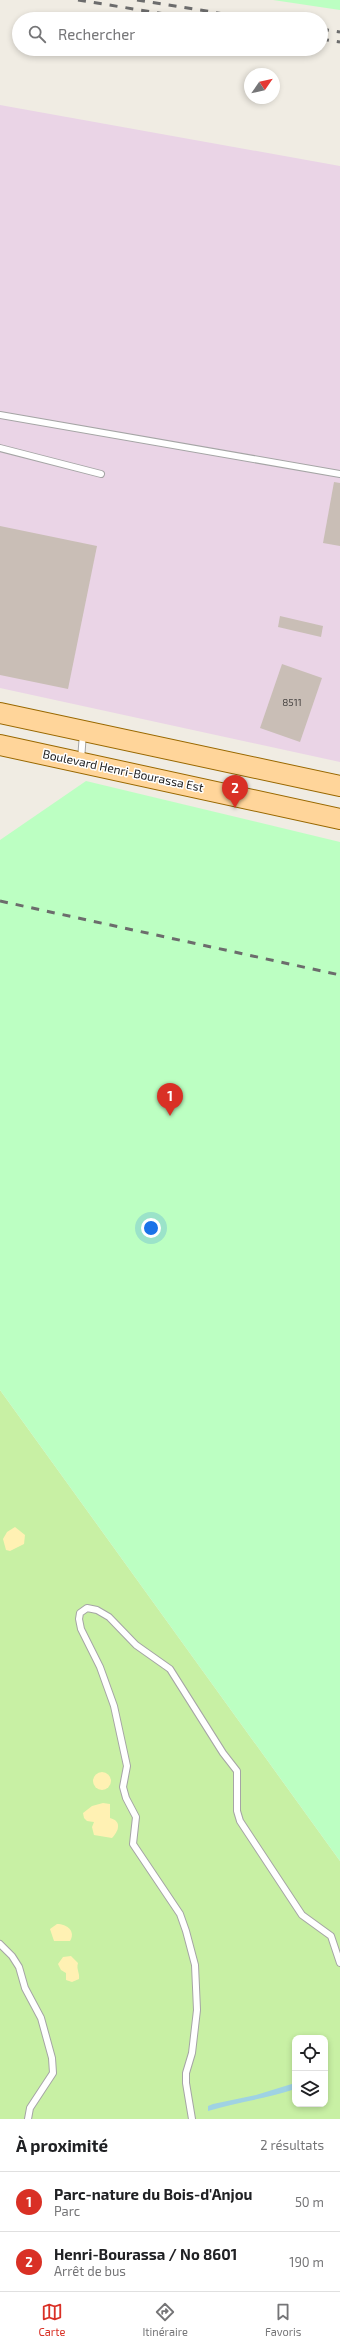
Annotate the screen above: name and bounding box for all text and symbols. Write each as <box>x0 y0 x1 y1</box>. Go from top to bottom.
search box <box>12 12 328 56</box>
icon: search <box>26 23 48 45</box>
text: Rechercher <box>58 25 135 43</box>
north arrow <box>244 68 280 104</box>
house number: 8511 <box>282 696 302 708</box>
street label: Boulevard Henri-Bourassa Est <box>41 746 205 794</box>
pin: 2 <box>222 775 248 808</box>
pin: 1 <box>157 1083 183 1116</box>
your location <box>141 1218 161 1238</box>
map controls <box>292 2035 328 2107</box>
button: locate <box>292 2035 328 2071</box>
button: layers <box>292 2071 328 2107</box>
text: À proximité <box>16 2135 108 2155</box>
text: 2 résultats <box>260 2137 324 2153</box>
text: Parc-nature du Bois-d'Anjou <box>54 2185 252 2203</box>
text: 1 <box>26 2194 32 2210</box>
text: 50 m <box>295 2194 324 2210</box>
text: Parc <box>54 2203 80 2219</box>
text: Henri-Bourassa / No 8601 <box>54 2245 237 2263</box>
text: 2 <box>25 2254 33 2270</box>
text: 190 m <box>289 2254 324 2270</box>
text: Arrêt de bus <box>54 2263 126 2279</box>
tab: Carte <box>39 2301 65 2338</box>
tab: Itinéraire <box>142 2301 188 2338</box>
tab: Favoris <box>265 2301 301 2338</box>

